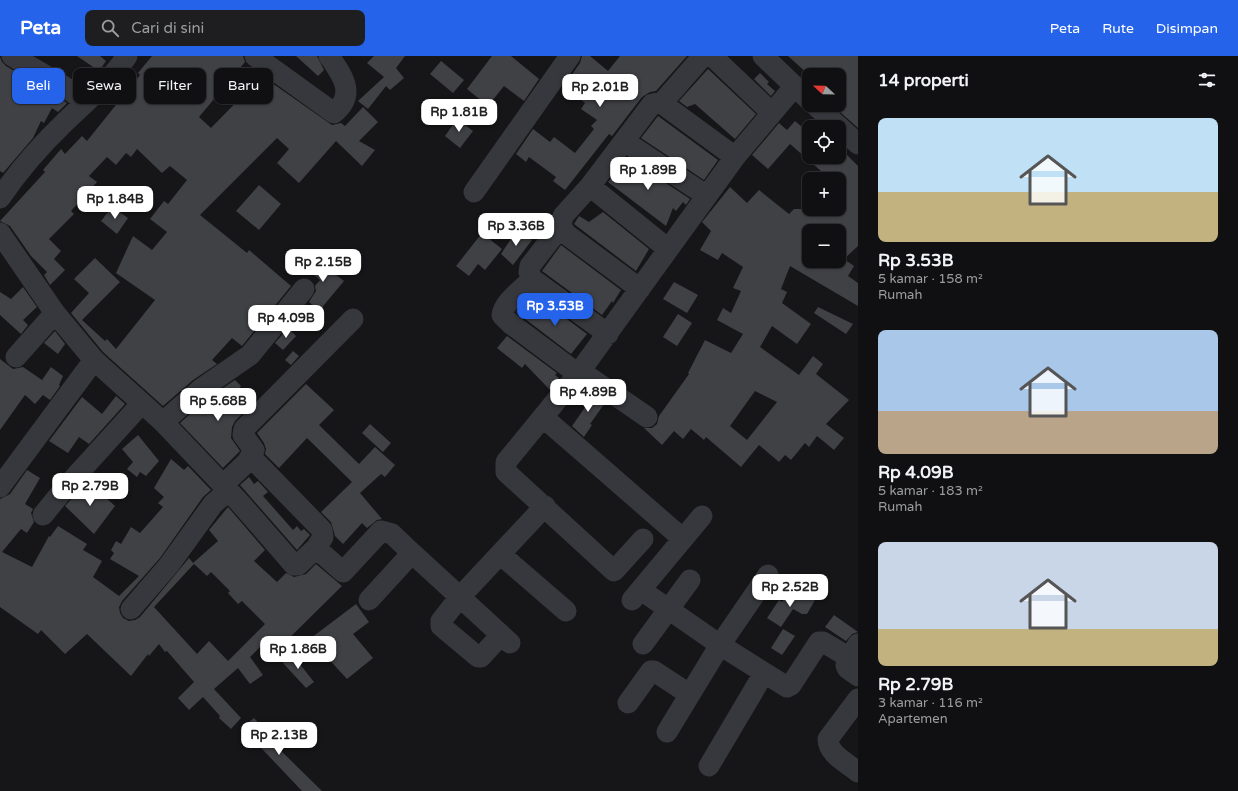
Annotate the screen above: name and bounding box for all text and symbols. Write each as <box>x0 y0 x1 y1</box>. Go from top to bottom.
search box <box>85 10 365 46</box>
text: Peta <box>20 17 61 39</box>
icon: search <box>99 17 121 39</box>
text: Cari di sini <box>131 19 204 37</box>
text: Peta <box>1050 20 1080 37</box>
text: Rute <box>1102 20 1134 37</box>
text: Disimpan <box>1156 20 1218 37</box>
chip: Beli <box>12 68 65 104</box>
chip: Sewa <box>73 68 136 104</box>
chip: Filter <box>144 68 206 104</box>
chip: Baru <box>214 68 273 104</box>
north arrow <box>802 68 846 112</box>
map controls <box>802 68 846 268</box>
icon: filters <box>1196 69 1218 91</box>
text: 14 properti <box>878 70 969 91</box>
pin: Rp 2.01B <box>559 74 641 108</box>
text: Rp 2.01B <box>571 79 629 95</box>
pin: Rp 1.81B <box>418 99 500 133</box>
text: Rp 1.81B <box>430 104 488 120</box>
button: locate <box>802 120 846 164</box>
icon: home <box>1012 144 1084 216</box>
pin: Rp 1.89B <box>607 157 689 191</box>
text: Rp 1.89B <box>619 162 677 178</box>
button: + <box>802 172 846 216</box>
pin: Rp 1.84B <box>74 186 156 220</box>
text: Rp 1.84B <box>86 191 144 207</box>
pin: Rp 3.36B <box>475 213 557 247</box>
text: Rp 3.36B <box>487 218 545 234</box>
button: − <box>802 224 846 268</box>
pin: Rp 2.15B <box>282 249 364 283</box>
text: Rp 3.53B <box>878 250 953 271</box>
text: Rp 2.15B <box>294 254 352 270</box>
text: 5 kamar · 158 m² <box>878 271 983 287</box>
text: Rumah <box>878 287 922 303</box>
pin: Rp 3.53B <box>514 293 596 327</box>
text: Rp 3.53B <box>526 298 584 314</box>
pin: Rp 4.09B <box>245 305 327 339</box>
text: Rp 4.09B <box>257 310 315 326</box>
icon: home <box>1012 356 1084 428</box>
pin: Rp 4.89B <box>547 379 629 413</box>
text: Rp 4.89B <box>559 384 617 400</box>
pin: Rp 5.68B <box>177 388 259 422</box>
text: Rp 5.68B <box>189 393 247 409</box>
text: Rp 4.09B <box>878 462 953 483</box>
pin: Rp 2.79B <box>49 473 131 507</box>
text: Rp 2.79B <box>61 478 119 494</box>
text: 5 kamar · 183 m² <box>878 483 983 499</box>
text: Rumah <box>878 499 922 515</box>
icon: home <box>1012 568 1084 640</box>
pin: Rp 2.52B <box>749 574 831 608</box>
text: Rp 2.52B <box>761 579 819 595</box>
pin: Rp 1.86B <box>257 636 339 670</box>
text: Rp 1.86B <box>269 641 327 657</box>
text: Rp 2.79B <box>878 674 953 695</box>
text: 3 kamar · 116 m² <box>878 695 983 711</box>
text: Apartemen <box>878 711 948 727</box>
pin: Rp 2.13B <box>238 722 320 756</box>
text: Rp 2.13B <box>250 727 308 743</box>

